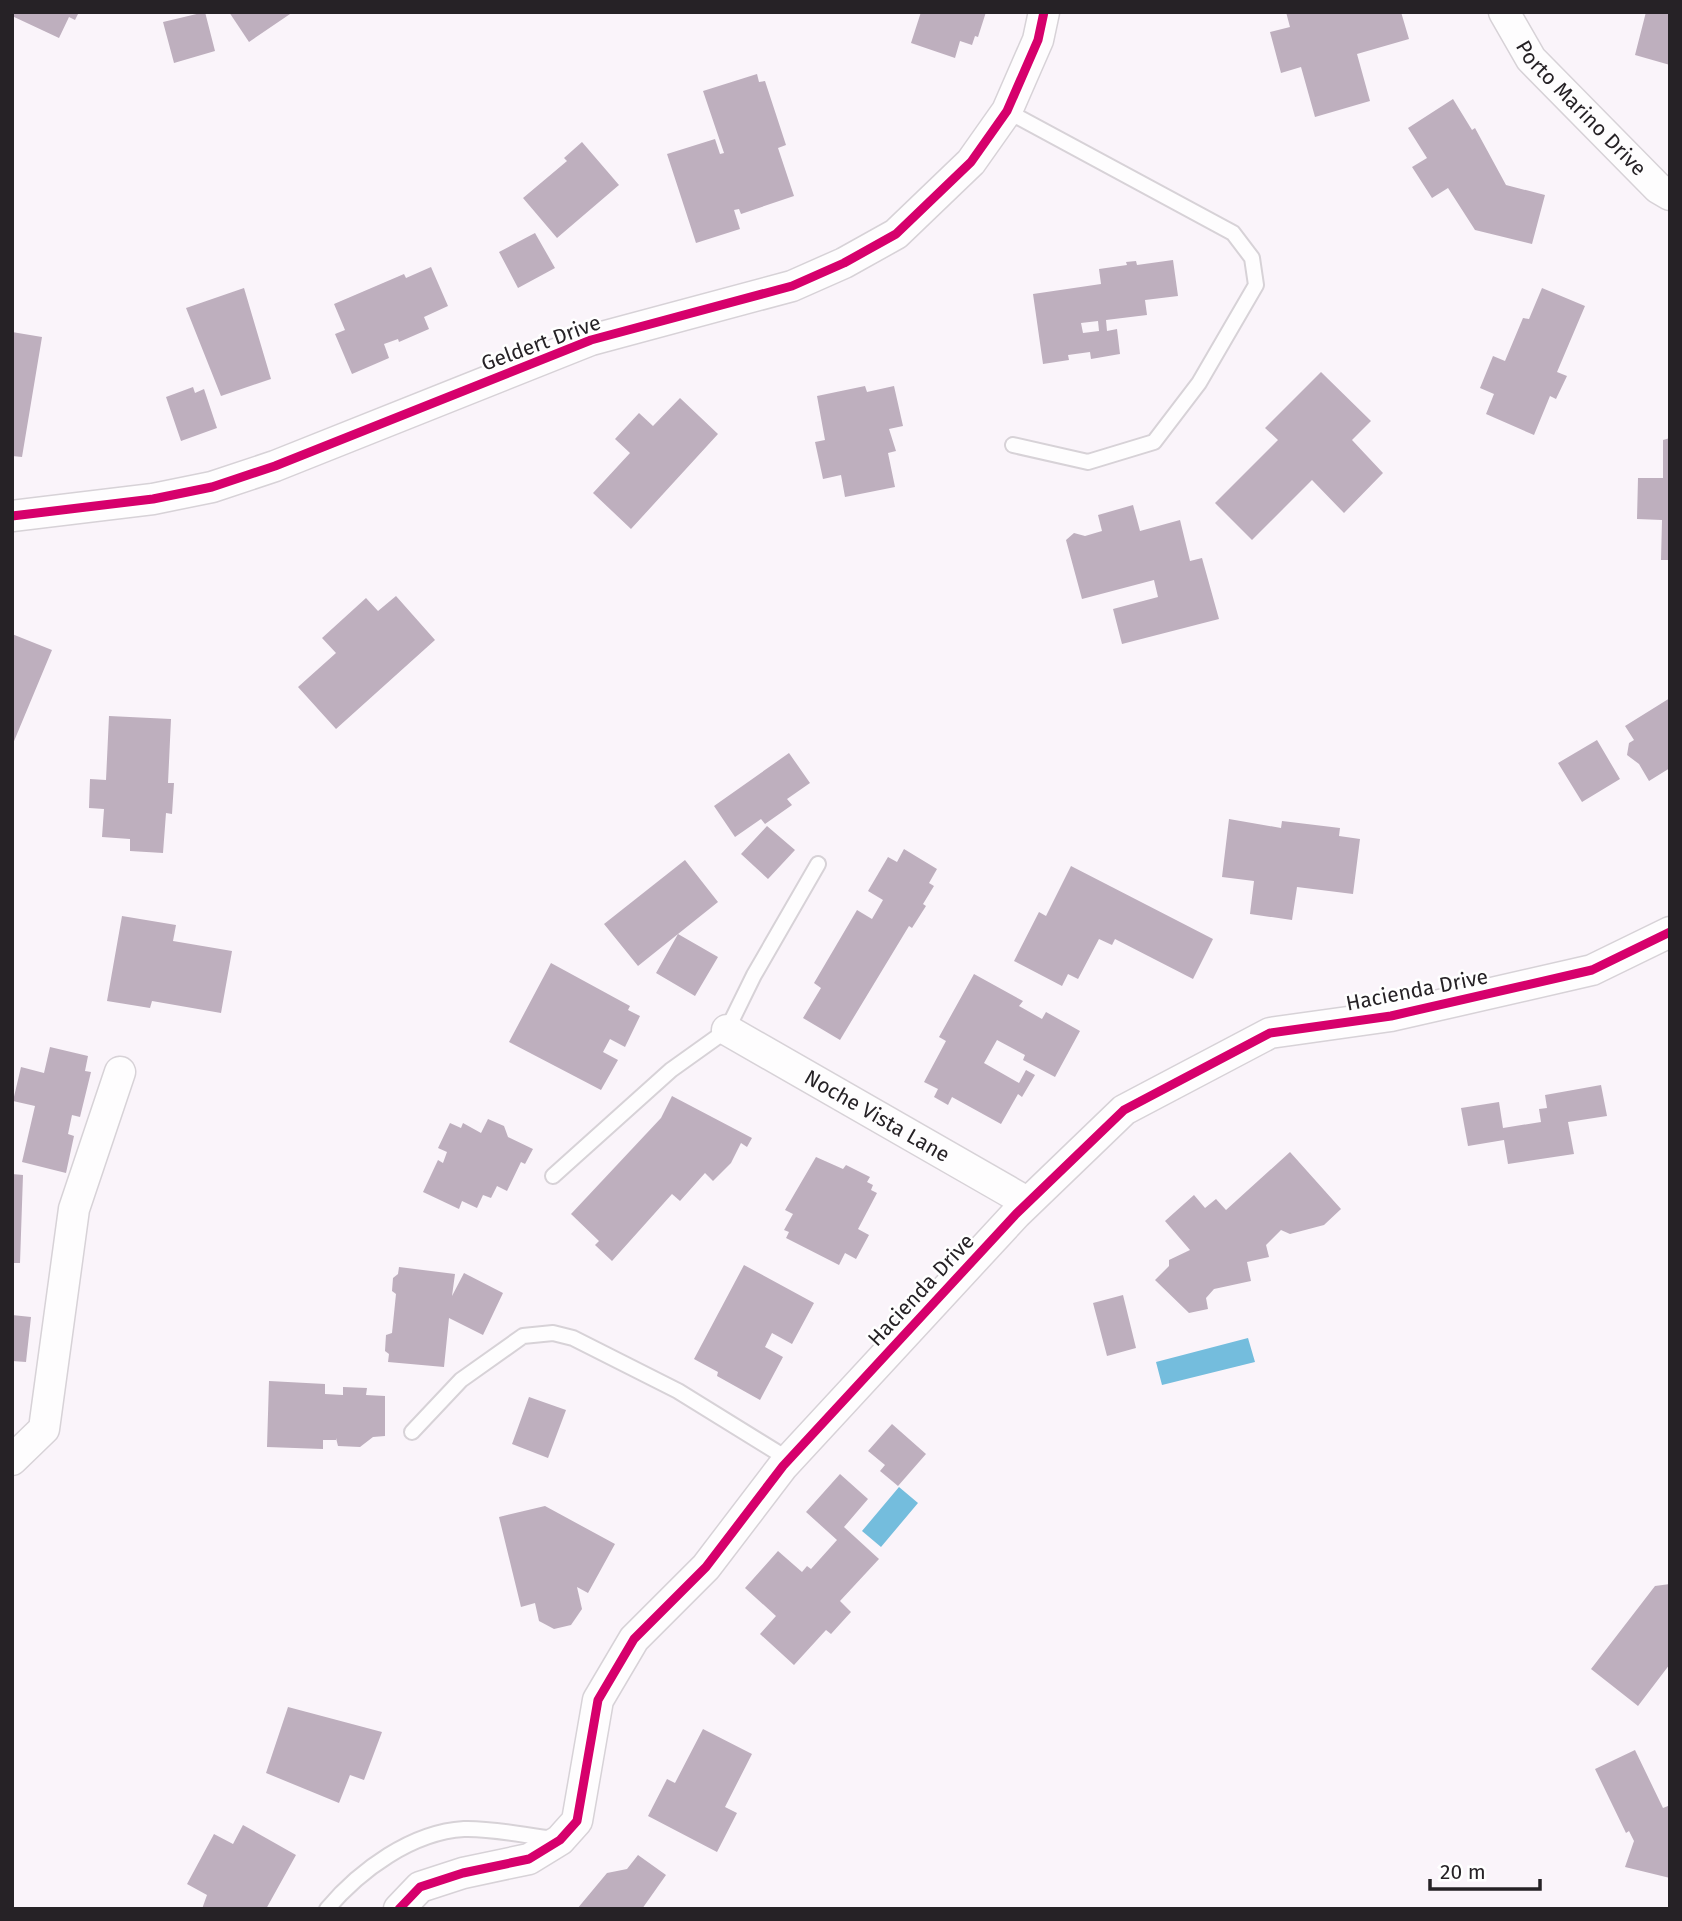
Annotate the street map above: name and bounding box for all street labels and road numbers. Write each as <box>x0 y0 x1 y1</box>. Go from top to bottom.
street label: Porto Marino Drive <box>1510 36 1652 181</box>
street label: Geldert Drive <box>478 309 604 377</box>
street label: Hacienda Drive <box>1344 963 1490 1017</box>
street label: Noche Vista Lane <box>800 1064 954 1168</box>
street label: Hacienda Drive <box>862 1228 980 1352</box>

